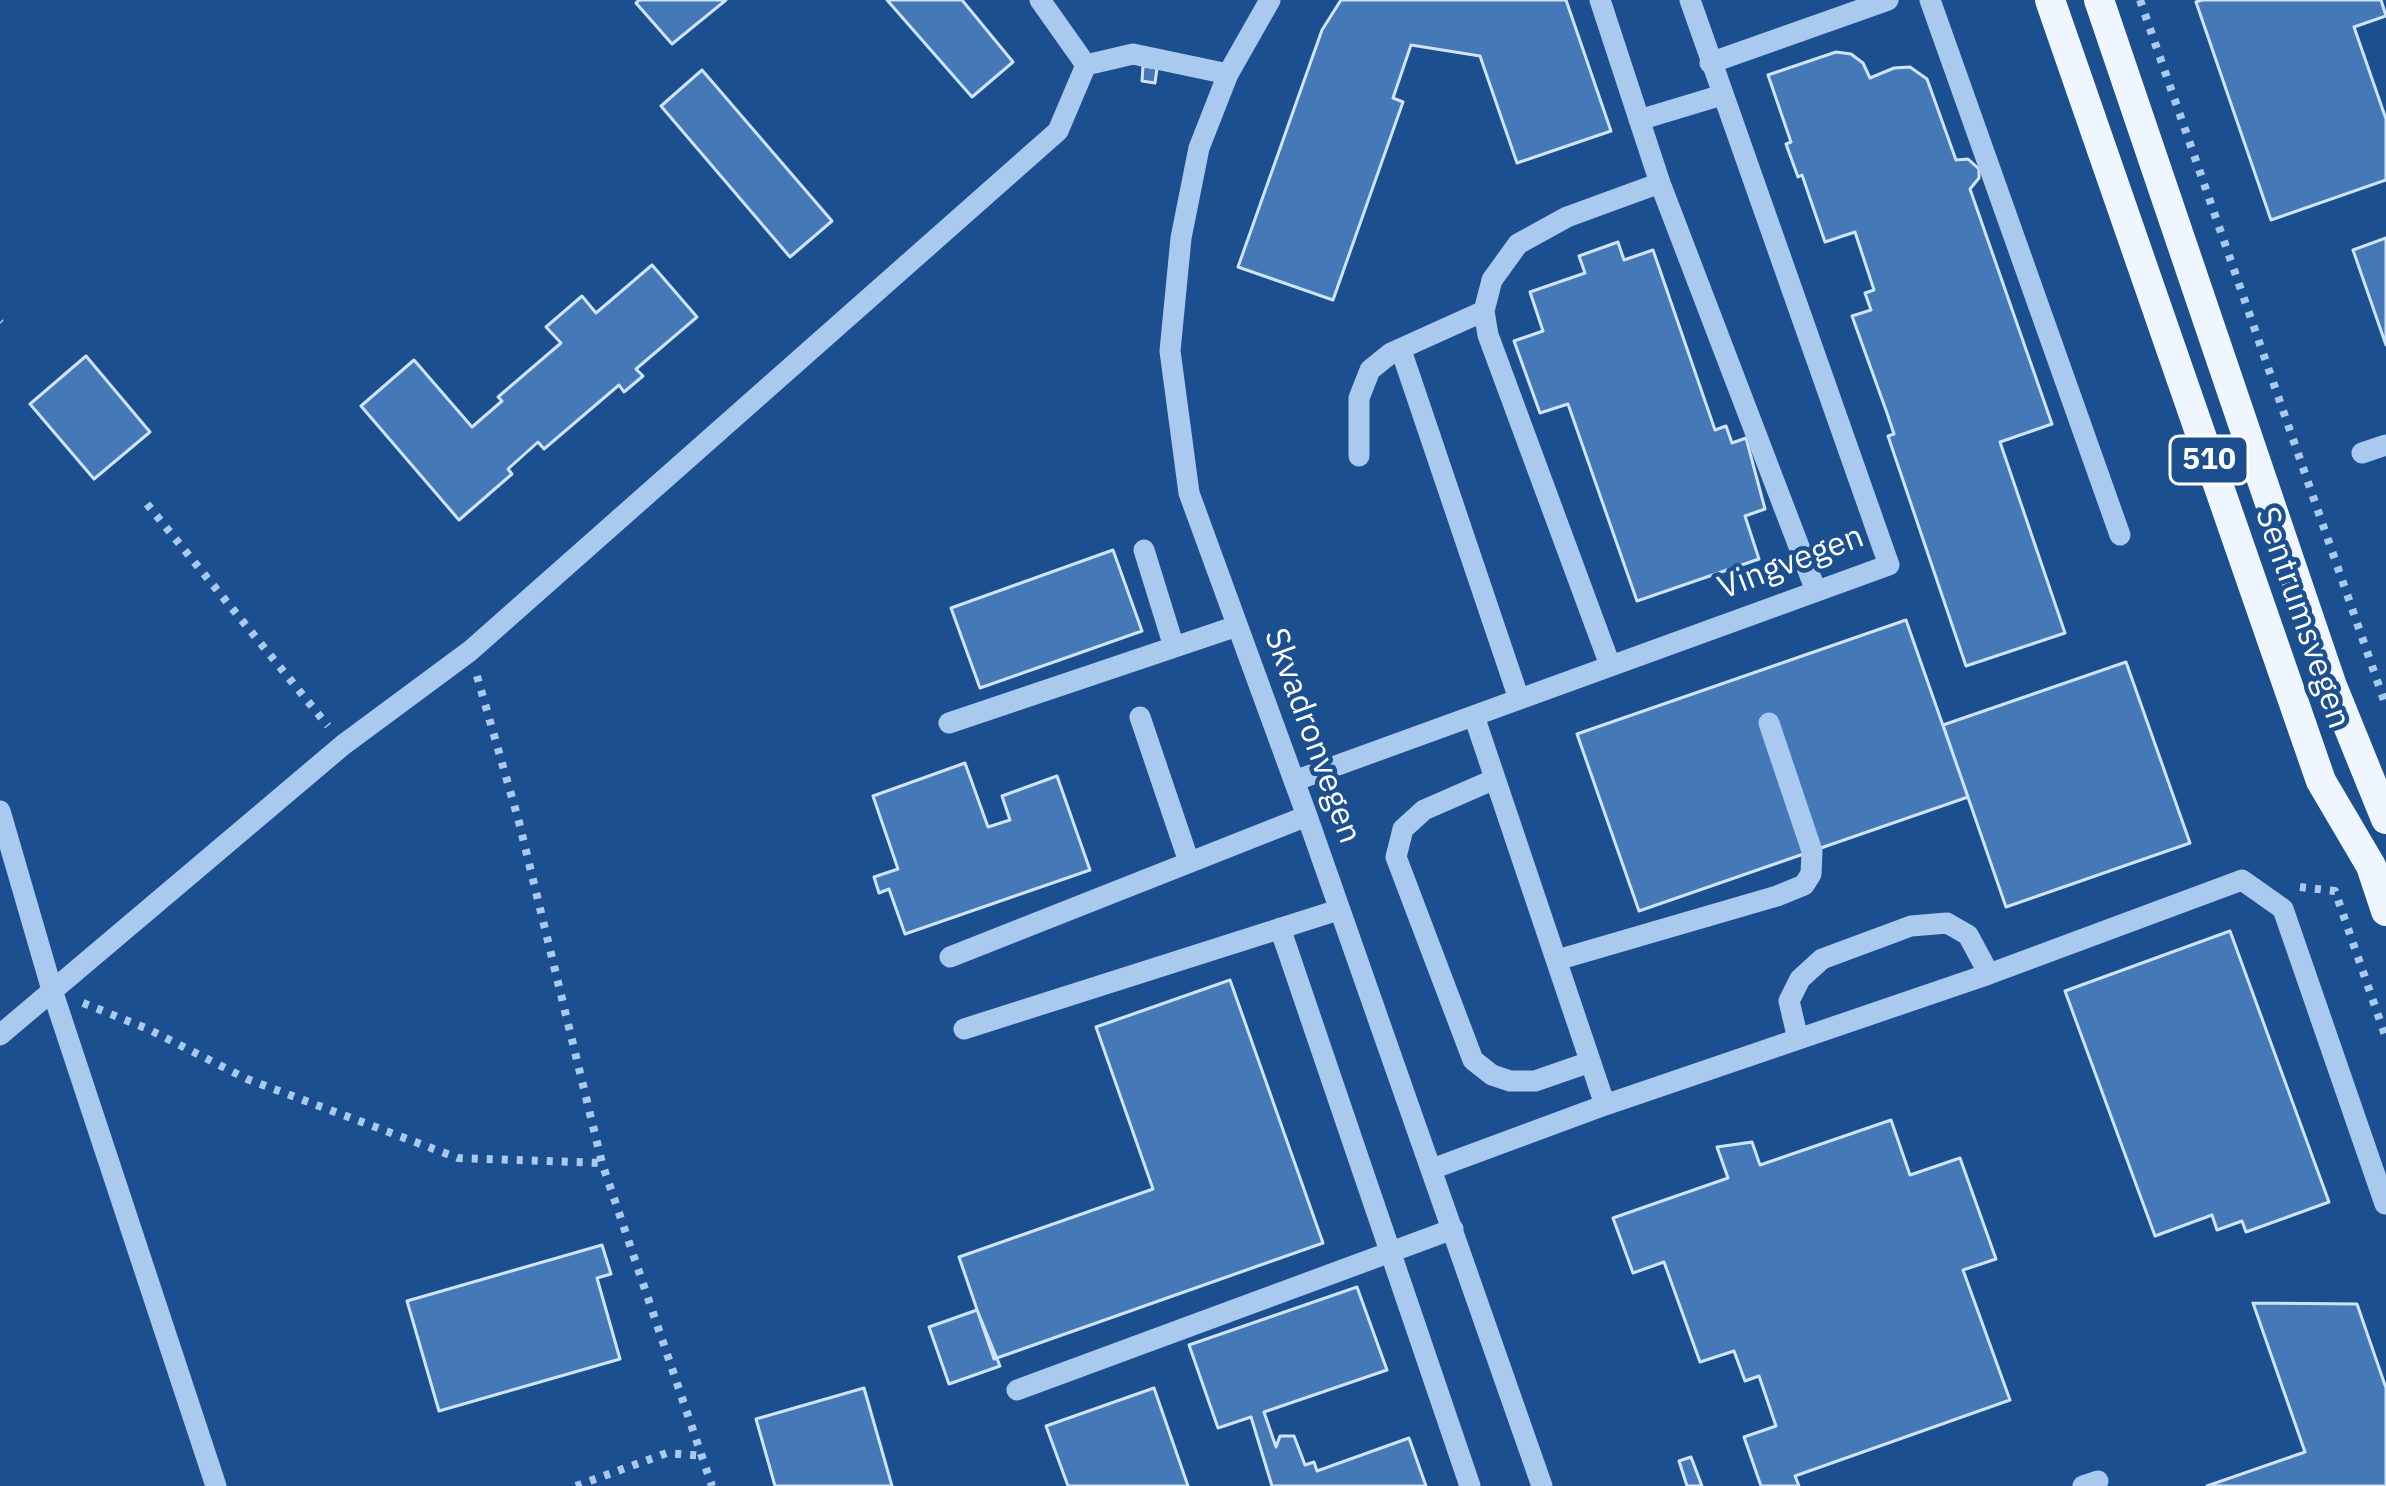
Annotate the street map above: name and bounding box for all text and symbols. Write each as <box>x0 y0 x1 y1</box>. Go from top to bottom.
road number: 510 <box>2170 436 2248 484</box>
street label: Sentrumsvegen <box>2246 502 2358 734</box>
street label: Vingvegen <box>1713 517 1869 609</box>
street label: Skvadronvegen <box>1255 623 1369 849</box>

